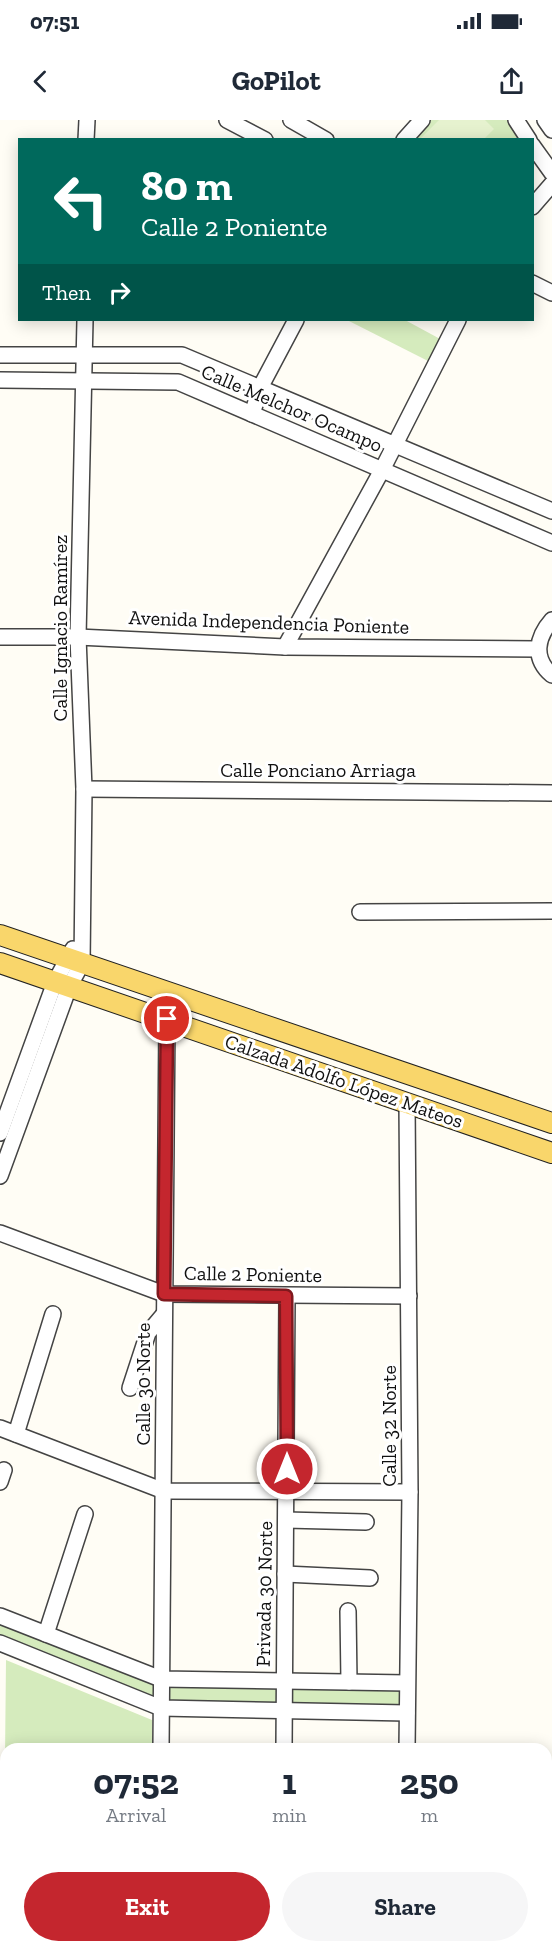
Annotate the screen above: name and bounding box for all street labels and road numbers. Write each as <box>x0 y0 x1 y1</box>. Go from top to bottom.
street label: Calle Melchor Ocampo <box>198 359 386 457</box>
street label: Calle Ignacio Ramírez <box>48 535 72 721</box>
street label: Avenida Independencia Poniente <box>128 605 410 639</box>
street label: Calle Ponciano Arriaga <box>220 758 416 782</box>
street label: Calzada Adolfo López Mateos <box>222 1029 466 1133</box>
street label: Calle 2 Poniente <box>184 1261 322 1287</box>
street label: Calle 30 Norte <box>131 1323 155 1445</box>
street label: Calle 32 Norte <box>377 1365 401 1487</box>
street label: Privada 30 Norte <box>251 1521 277 1667</box>

